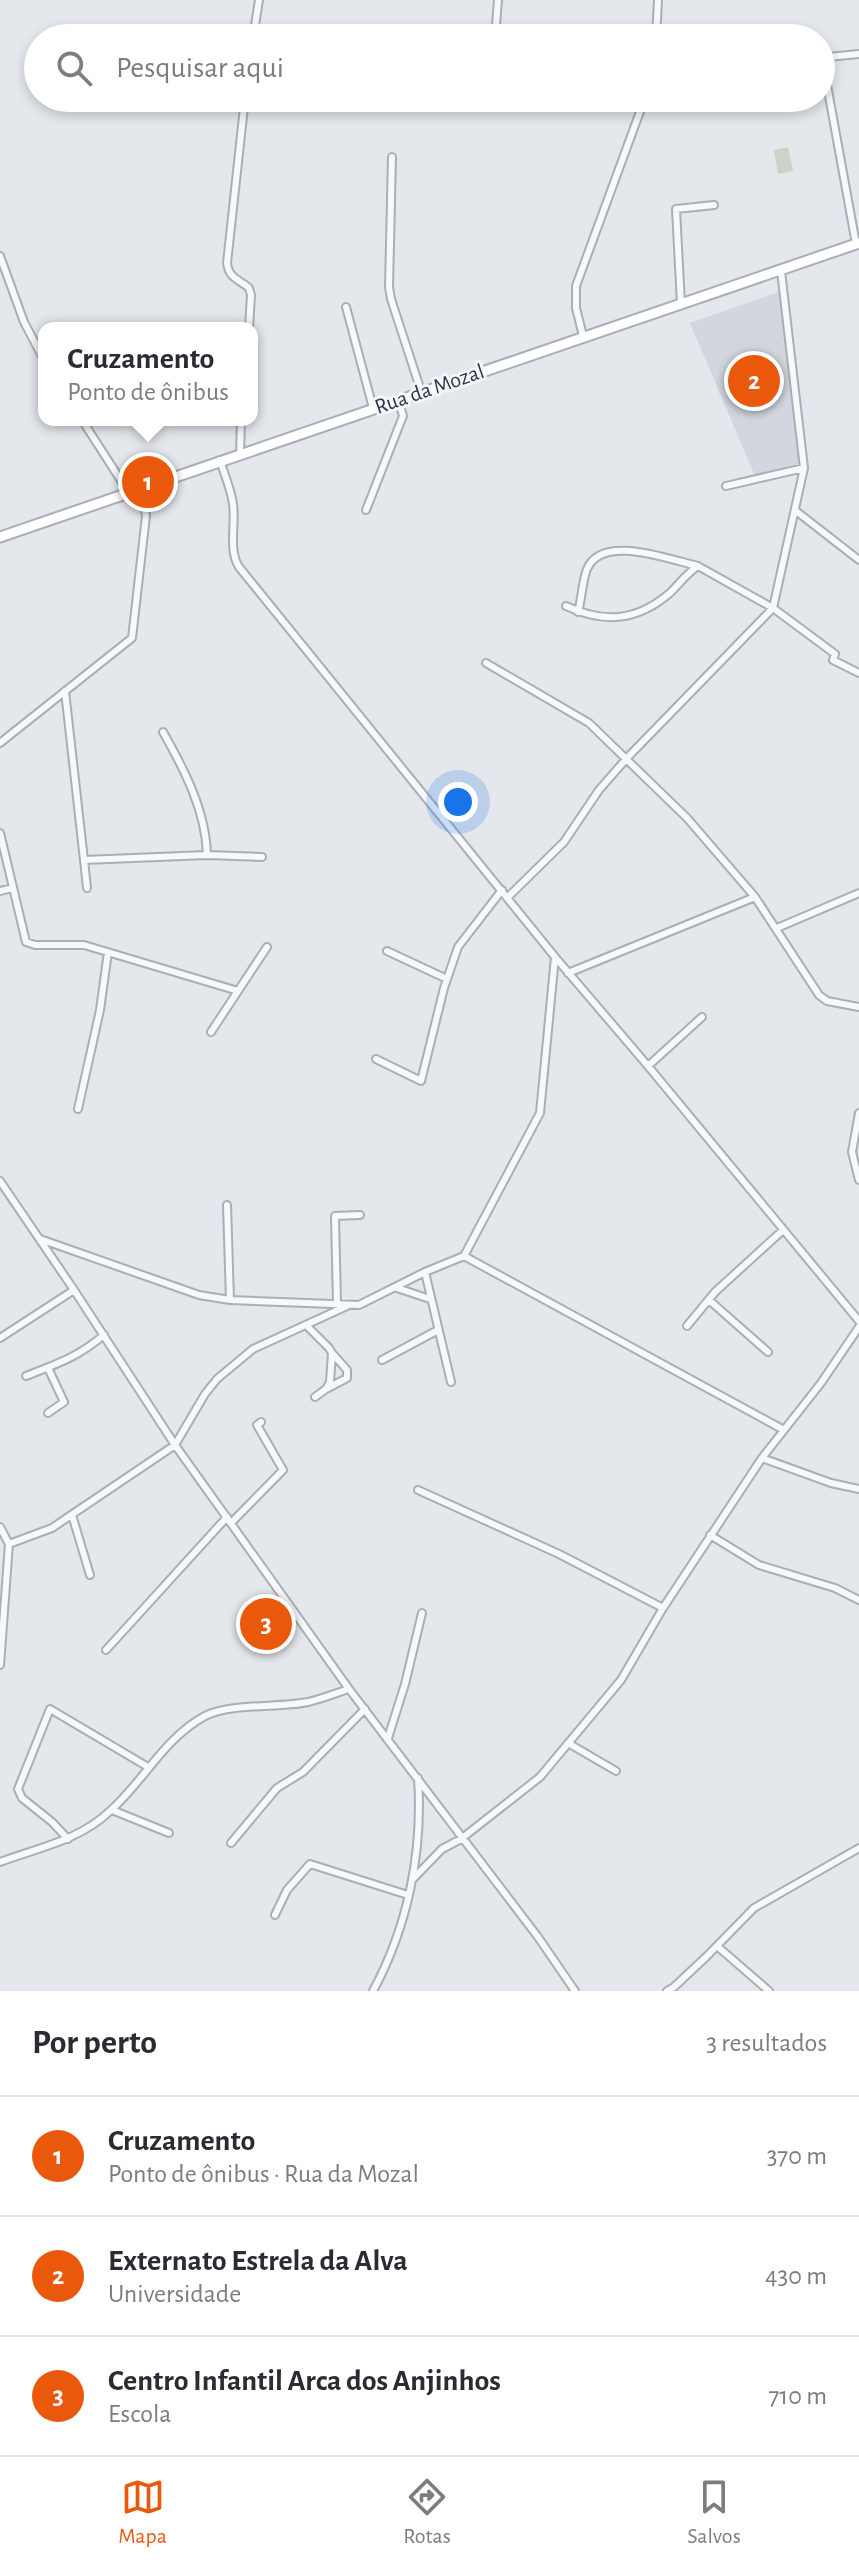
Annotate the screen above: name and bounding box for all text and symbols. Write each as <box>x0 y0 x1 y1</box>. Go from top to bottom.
search box <box>24 24 835 112</box>
icon: search <box>52 46 96 90</box>
text: Pesquisar aqui <box>116 53 284 83</box>
popup <box>38 322 258 426</box>
text: Cruzamento <box>67 344 214 374</box>
pin: 2 <box>728 351 780 411</box>
street label: Rua da Mozal <box>372 360 487 418</box>
text: Ponto de ônibus <box>67 379 229 405</box>
pin: 1 <box>122 452 174 512</box>
your location <box>438 782 478 822</box>
pin: 3 <box>240 1594 292 1654</box>
text: Por perto <box>32 2026 157 2060</box>
text: 3 resultados <box>706 2030 827 2056</box>
text: Cruzamento <box>108 2126 255 2156</box>
text: 1 <box>53 2143 63 2169</box>
text: 370 m <box>767 2143 827 2169</box>
text: Ponto de ônibus · Rua da Mozal <box>108 2161 419 2187</box>
text: Externato Estrela da Alva <box>108 2246 408 2276</box>
text: 2 <box>52 2263 64 2289</box>
text: 430 m <box>765 2263 827 2289</box>
text: Universidade <box>108 2281 241 2307</box>
text: Centro Infantil Arca dos Anjinhos <box>108 2366 501 2396</box>
text: 3 <box>52 2383 64 2409</box>
text: 710 m <box>768 2383 827 2409</box>
text: Escola <box>108 2401 171 2427</box>
tab: Mapa <box>118 2475 167 2549</box>
tab: Rotas <box>403 2475 451 2549</box>
tab: Salvos <box>687 2475 741 2549</box>

